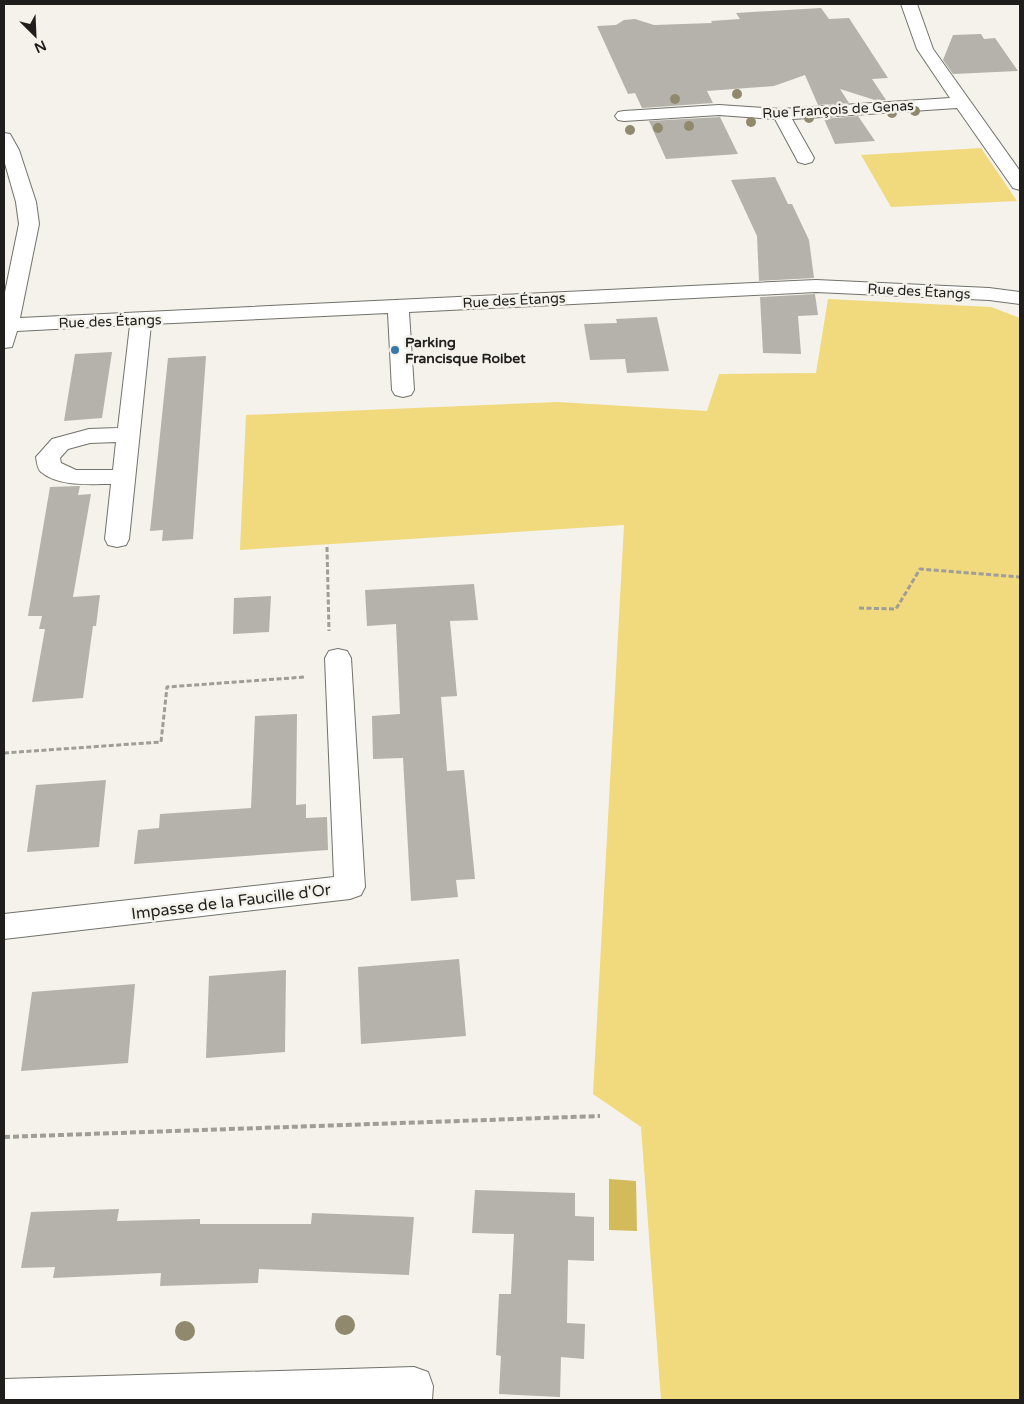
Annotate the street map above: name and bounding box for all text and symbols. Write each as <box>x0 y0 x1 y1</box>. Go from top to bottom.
north arrow <box>10 10 60 60</box>
text: N <box>31 36 49 56</box>
street label: Rue François de Genas <box>762 97 915 122</box>
street label: Rue des Étangs <box>867 280 971 303</box>
street label: Rue des Étangs <box>462 289 566 312</box>
street label: Rue des Étangs <box>58 311 162 332</box>
place label: Parking Francisque Roibet <box>405 334 526 367</box>
marker: Parking Francisque Roibet <box>389 344 401 356</box>
street label: Impasse de la Faucille d'Or <box>130 880 333 924</box>

